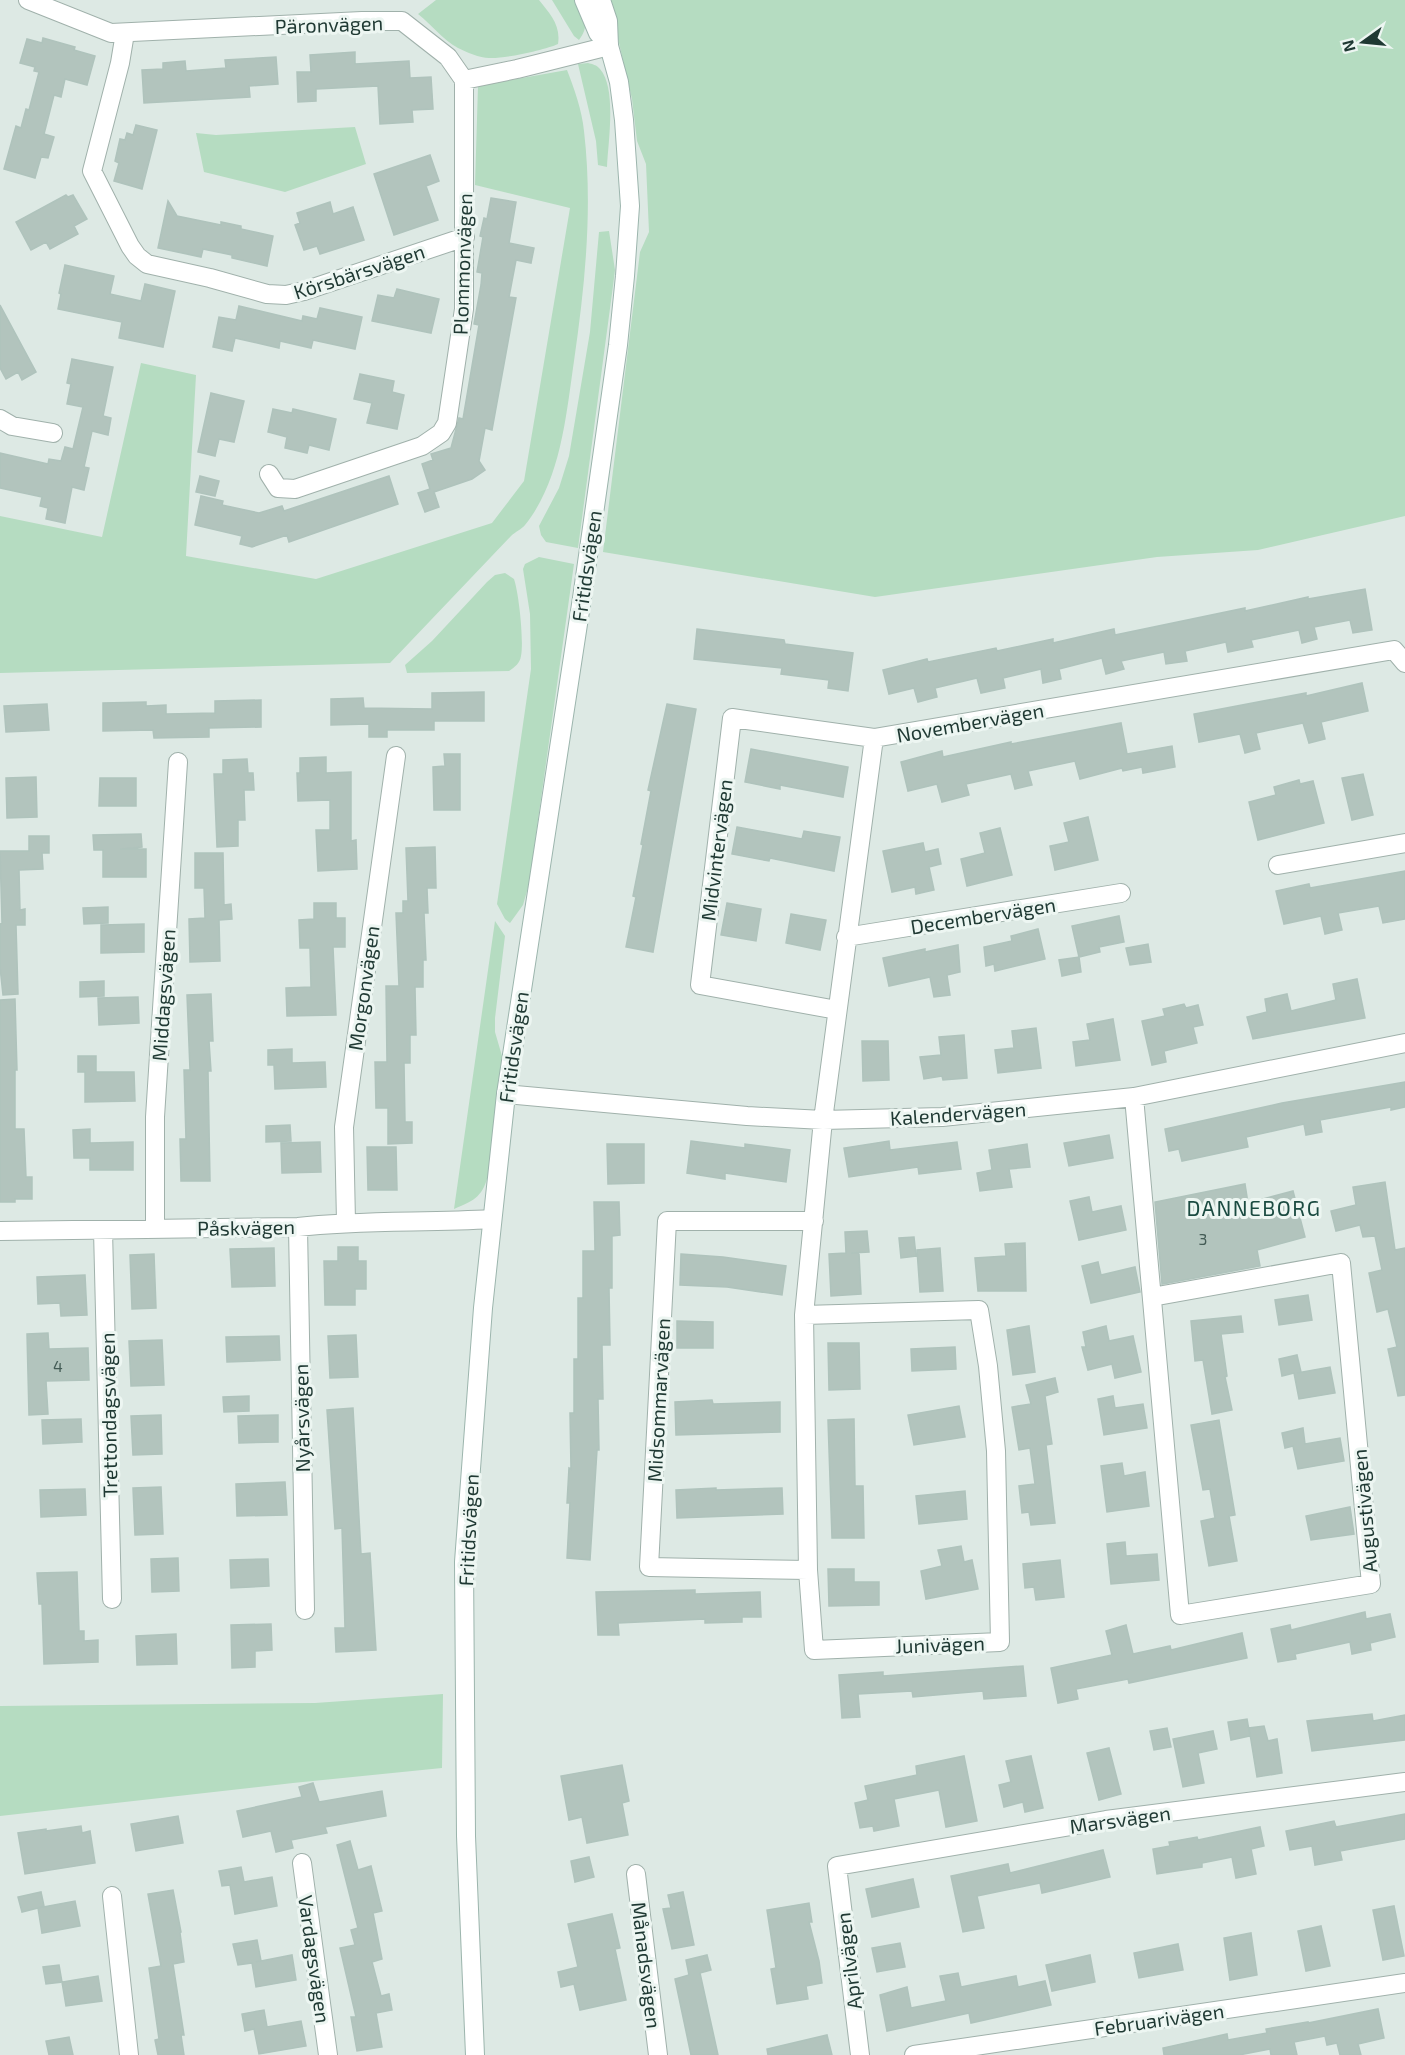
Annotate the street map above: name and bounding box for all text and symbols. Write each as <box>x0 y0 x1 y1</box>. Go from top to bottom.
street label: Päronvägen <box>274 10 384 38</box>
north arrow <box>1333 12 1393 72</box>
text: N <box>1337 38 1359 54</box>
street label: Plommonvägen <box>448 193 476 335</box>
street label: Körsbärsvägen <box>290 238 428 304</box>
street label: Fritidsvägen <box>566 509 606 623</box>
street label: Novembervägen <box>894 697 1046 747</box>
street label: Midvintervägen <box>695 778 737 922</box>
street label: Decembervägen <box>909 892 1057 938</box>
street label: Morgonvägen <box>342 924 384 1052</box>
street label: Middagsvägen <box>146 928 180 1062</box>
street label: Fritidsvägen <box>493 990 533 1104</box>
street label: Kalendervägen <box>889 1096 1027 1130</box>
district label: DANNEBORG <box>1186 1195 1322 1220</box>
street label: Påskvägen <box>197 1214 295 1240</box>
house number: 3 <box>1199 1229 1207 1248</box>
street label: Midsommarvägen <box>642 1317 674 1483</box>
street label: Trettondagsvägen <box>95 1332 121 1498</box>
house number: 4 <box>53 1356 63 1375</box>
street label: Nyårsvägen <box>288 1363 314 1473</box>
street label: Augustivägen <box>1347 1448 1381 1574</box>
street label: Fritidsvägen <box>453 1473 483 1587</box>
street label: Junivägen <box>895 1630 985 1658</box>
street label: Marsvägen <box>1068 1800 1172 1838</box>
street label: Vardagsvägen <box>294 1893 336 2025</box>
street label: Månadsvägen <box>627 1900 667 2030</box>
street label: Aprilvägen <box>830 1911 866 2011</box>
street label: Februarivägen <box>1093 1998 1225 2040</box>

